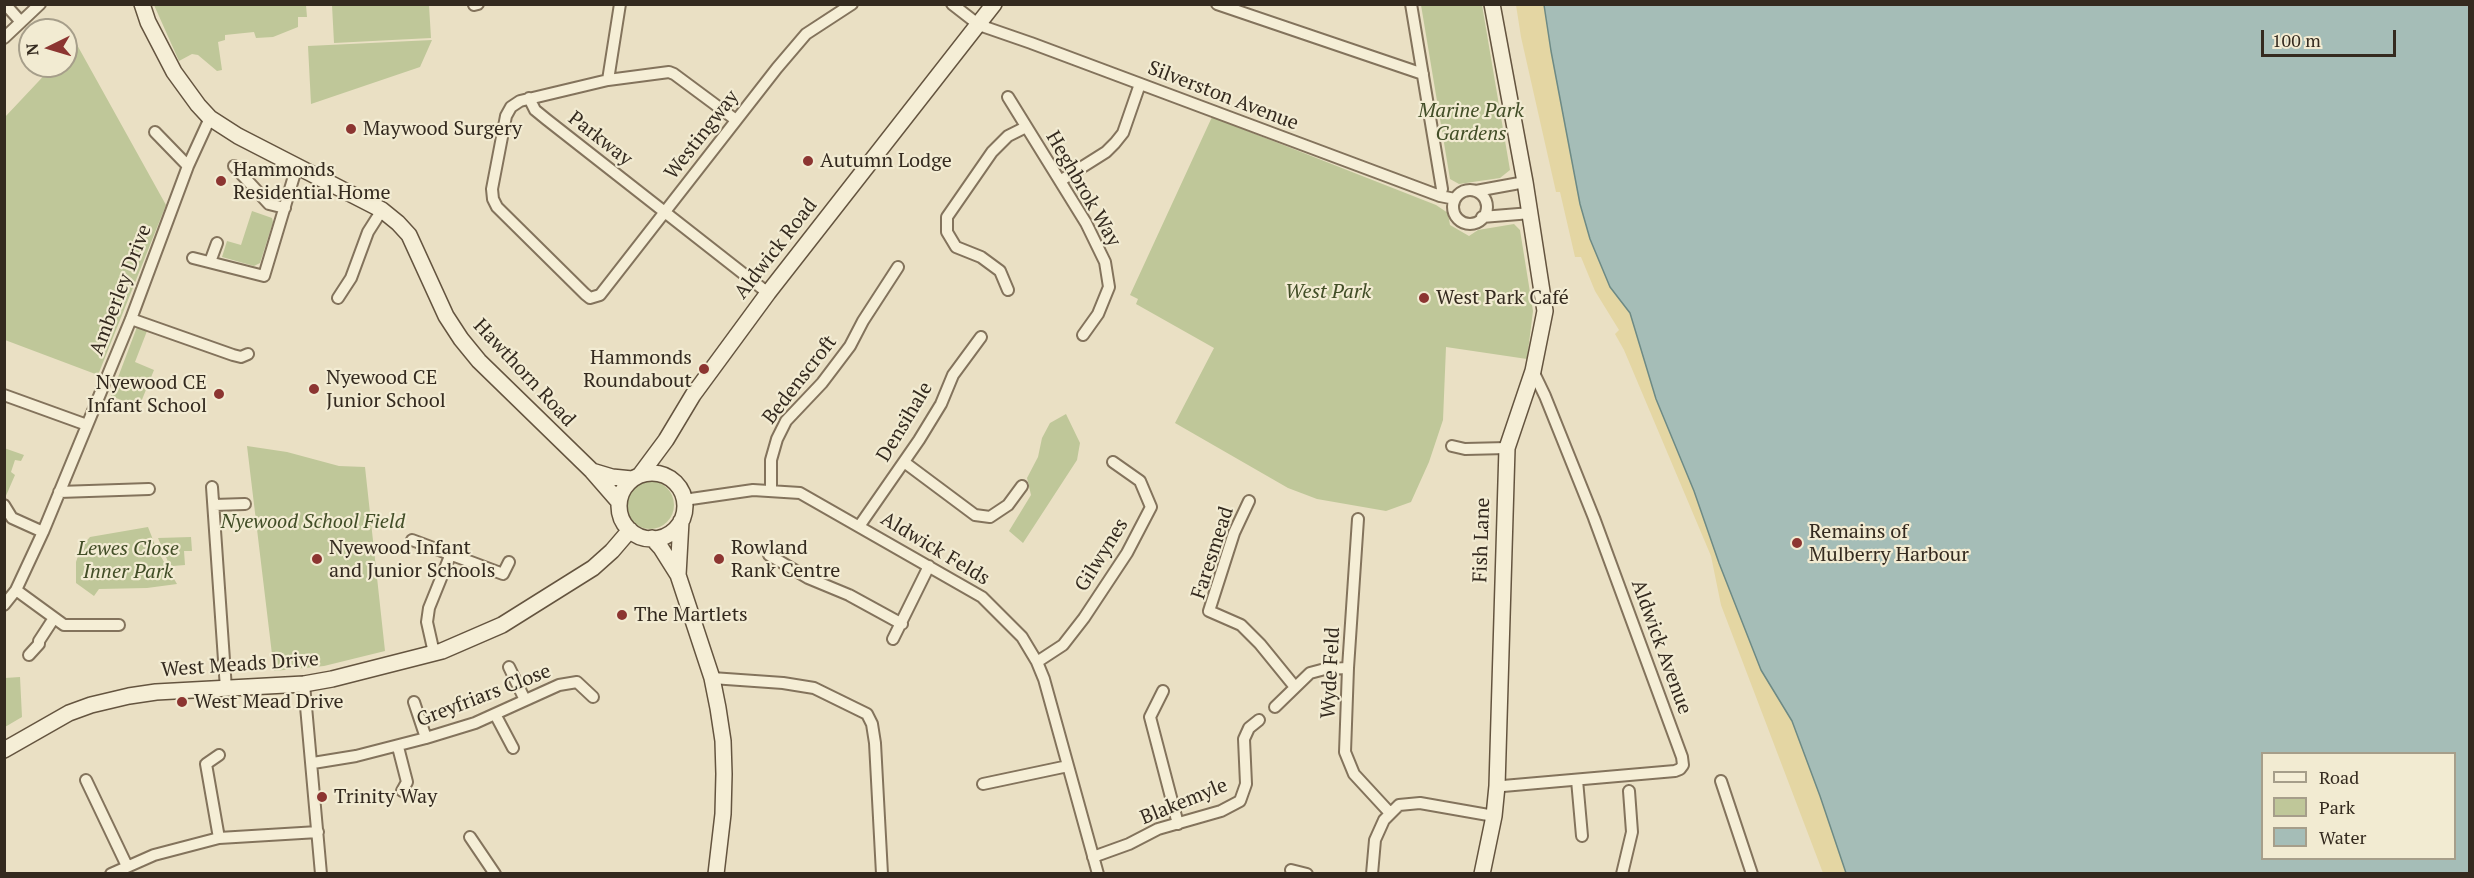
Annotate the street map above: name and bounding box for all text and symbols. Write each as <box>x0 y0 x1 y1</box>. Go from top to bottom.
north arrow <box>18 18 78 78</box>
scale bar <box>2264 18 2399 56</box>
text: 100 m <box>2272 28 2321 52</box>
text: N <box>21 42 44 56</box>
street label: Silverston Avenue <box>1144 56 1302 136</box>
street label: Westingway <box>660 86 744 184</box>
park label: Marine Park Gardens <box>1418 99 1524 146</box>
street label: Parkway <box>563 107 637 171</box>
place label: Maywood Surgery <box>363 117 522 141</box>
marker: Maywood Surgery <box>344 122 358 136</box>
street label: Heghbrok Way <box>1040 127 1126 251</box>
place label: Autumn Lodge <box>820 149 952 173</box>
marker: Autumn Lodge <box>801 154 815 168</box>
place label: Hammonds Residential Home <box>233 158 390 205</box>
marker: Hammonds Residential Home <box>214 174 228 188</box>
street label: Aldwick Road <box>729 194 823 304</box>
street label: Amberley Drive <box>85 221 157 359</box>
park label: West Park <box>1285 280 1371 304</box>
place label: West Park Café <box>1436 286 1569 310</box>
marker: West Park Café <box>1417 291 1431 305</box>
street label: Hawthorn Road <box>468 314 580 432</box>
street label: Bedenscroft <box>758 331 842 429</box>
place label: Hammonds Roundabout <box>583 346 692 393</box>
marker: Hammonds Roundabout <box>697 362 711 376</box>
place label: Nyewood CE Junior School <box>326 366 446 413</box>
place label: Nyewood CE Infant School <box>87 371 207 418</box>
street label: Densihale <box>872 378 938 466</box>
marker: Nyewood CE Junior School <box>307 382 321 396</box>
marker: Nyewood CE Infant School <box>212 387 226 401</box>
street label: Fish Lane <box>1469 497 1495 583</box>
street label: Faresmead <box>1187 504 1239 602</box>
street label: Aldwick Felds <box>876 507 994 591</box>
park label: Nyewood School Field <box>221 510 405 534</box>
street label: Gilwynes <box>1070 514 1134 596</box>
place label: Remains of Mulberry Harbour <box>1809 520 1969 567</box>
place label: Nyewood Infant and Junior Schools <box>329 536 495 583</box>
place label: Rowland Rank Centre <box>731 536 840 583</box>
marker: Remains of Mulberry Harbour <box>1790 536 1804 550</box>
park label: Lewes Close Inner Park <box>77 537 179 584</box>
marker: Nyewood Infant and Junior Schools <box>310 552 324 566</box>
marker: Rowland Rank Centre <box>712 552 726 566</box>
street label: Aldwick Avenue <box>1626 576 1696 718</box>
place label: The Martlets <box>634 603 748 627</box>
marker: The Martlets <box>615 608 629 622</box>
street label: Wyde Feld <box>1317 627 1345 719</box>
street label: West Meads Drive <box>160 648 320 682</box>
street label: Greyfriars Close <box>414 659 554 733</box>
place label: West Mead Drive <box>194 690 344 714</box>
marker: West Mead Drive <box>175 695 189 709</box>
legend <box>2261 752 2456 860</box>
text: Road <box>2319 765 2359 789</box>
street label: Blakemyle <box>1137 774 1231 830</box>
place label: Trinity Way <box>334 785 437 809</box>
marker: Trinity Way <box>315 790 329 804</box>
text: Park <box>2319 795 2355 819</box>
text: Water <box>2319 825 2366 849</box>

